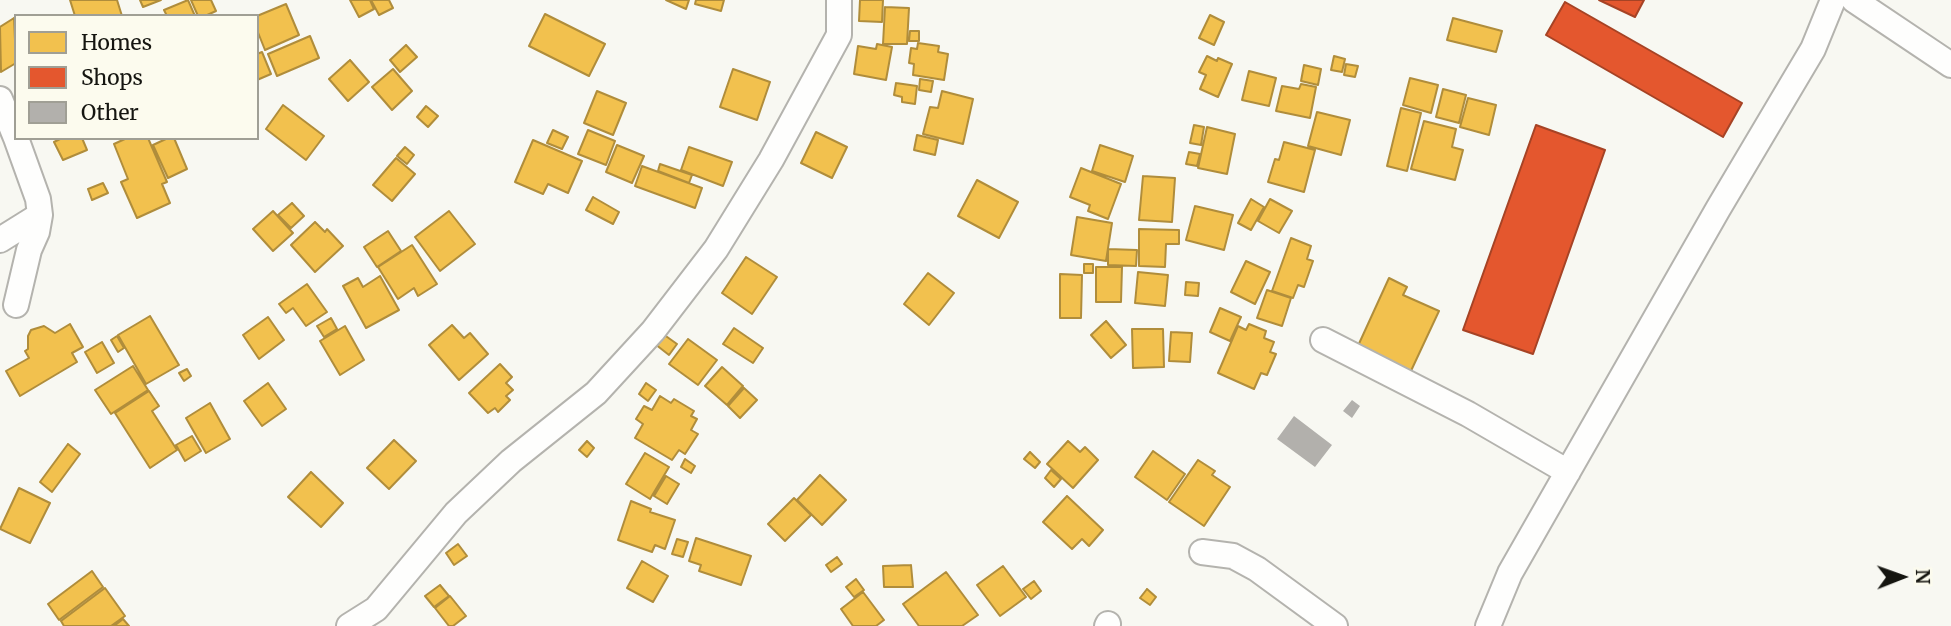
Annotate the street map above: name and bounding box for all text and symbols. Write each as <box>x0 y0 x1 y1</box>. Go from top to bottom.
legend <box>14 14 259 140</box>
text: Homes <box>81 29 152 56</box>
text: Shops <box>81 64 143 91</box>
text: Other <box>81 99 139 126</box>
north arrow <box>1867 542 1937 612</box>
text: N <box>1911 569 1935 584</box>

